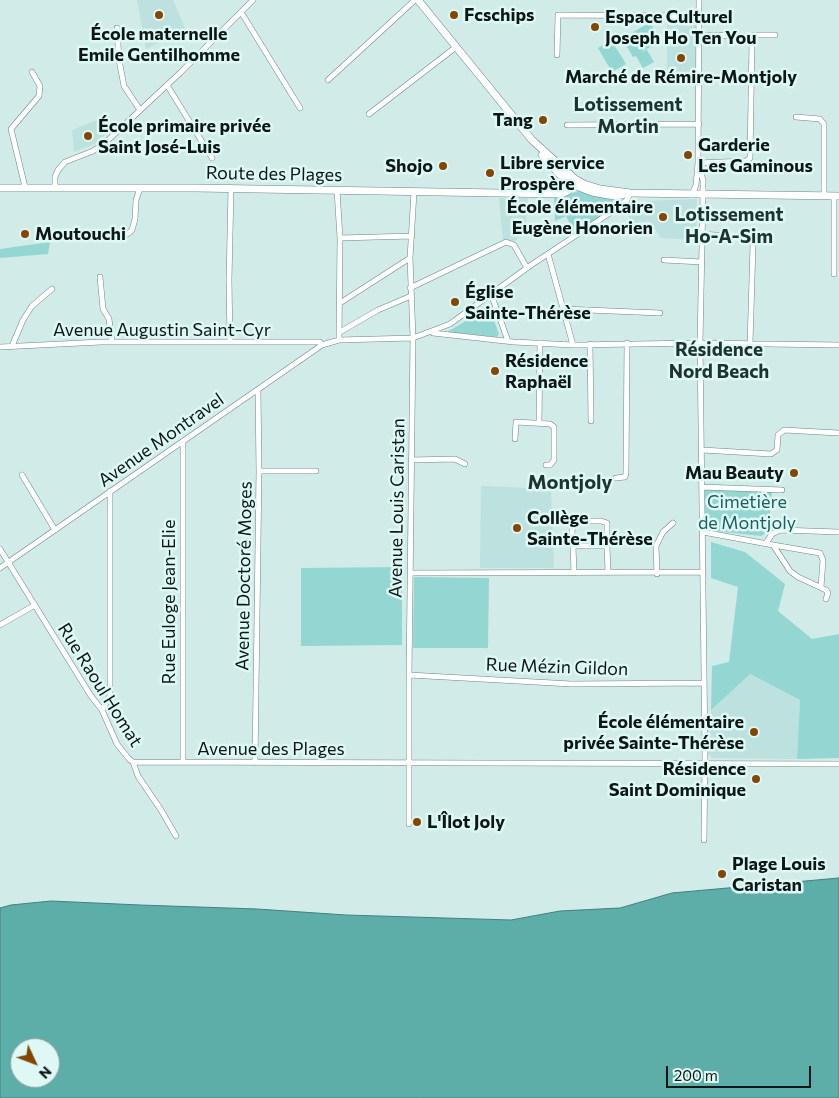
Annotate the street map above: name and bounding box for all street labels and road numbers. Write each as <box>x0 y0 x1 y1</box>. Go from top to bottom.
street label: Route des Plages <box>206 162 342 186</box>
street label: Avenue Augustin Saint-Cyr <box>53 319 271 341</box>
street label: Avenue Montravel <box>94 389 228 491</box>
street label: Avenue Louis Caristan <box>385 418 409 598</box>
street label: Avenue Doctoré Moges <box>232 481 256 671</box>
street label: Rue Euloge Jean-Elie <box>158 520 180 684</box>
street label: Rue Raoul Homat <box>53 619 147 751</box>
street label: Rue Mézin Gildon <box>485 654 629 680</box>
street label: Avenue des Plages <box>197 738 345 760</box>

